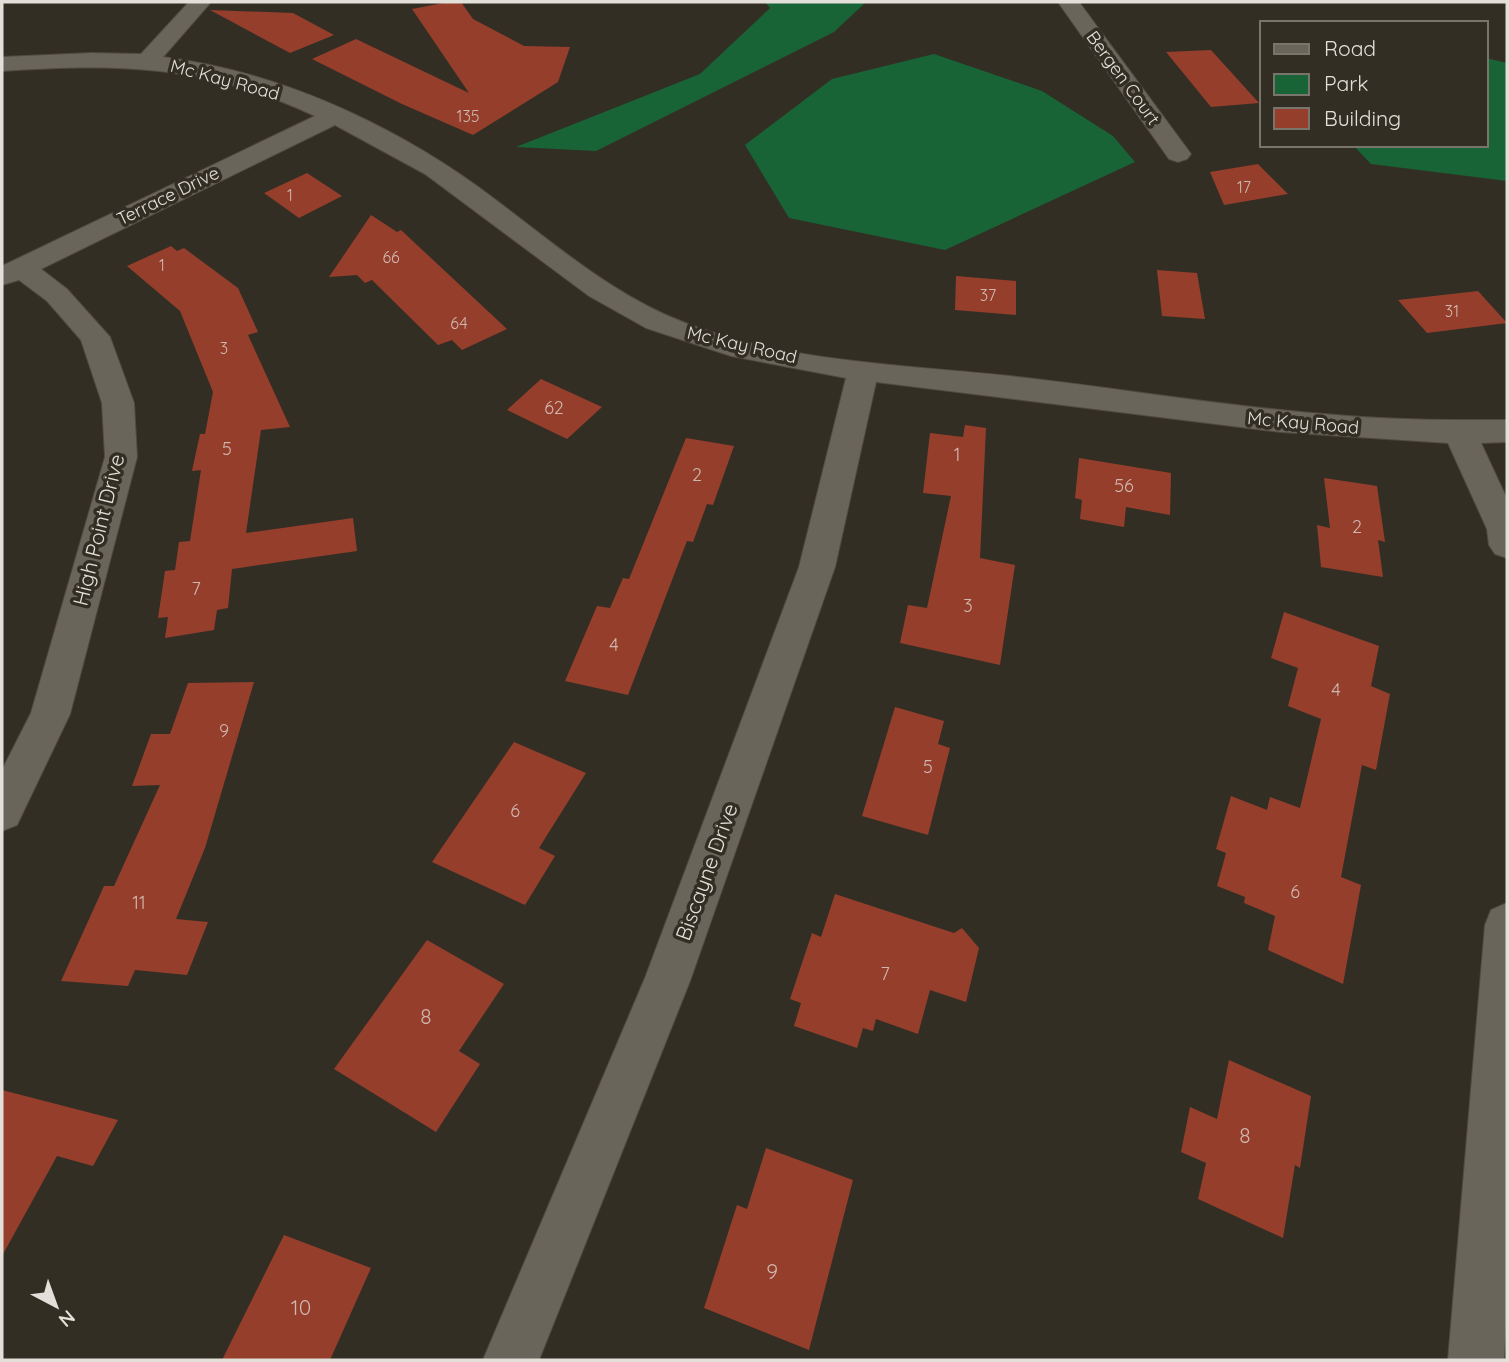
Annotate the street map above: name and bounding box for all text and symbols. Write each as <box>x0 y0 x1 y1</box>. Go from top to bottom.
legend <box>1260 21 1488 147</box>
street label: Bergen Court <box>1082 26 1165 129</box>
text: Road <box>1324 35 1376 61</box>
street label: Mc Kay Road <box>168 54 282 105</box>
text: Park <box>1324 70 1368 96</box>
text: Building <box>1324 105 1401 131</box>
house number: 135 <box>456 106 480 126</box>
street label: Terrace Drive <box>113 161 223 230</box>
house number: 17 <box>1237 177 1251 197</box>
house number: 1 <box>287 185 293 205</box>
house number: 66 <box>382 247 400 267</box>
house number: 1 <box>159 255 165 275</box>
house number: 37 <box>980 285 996 305</box>
house number: 31 <box>1445 301 1459 321</box>
house number: 64 <box>450 313 468 333</box>
street label: Mc Kay Road <box>685 321 799 368</box>
house number: 3 <box>220 338 228 358</box>
house number: 62 <box>544 396 564 419</box>
street label: Mc Kay Road <box>1246 406 1360 439</box>
house number: 5 <box>222 437 232 460</box>
house number: 1 <box>954 443 960 466</box>
street label: High Point Drive <box>67 451 129 608</box>
house number: 2 <box>692 463 702 486</box>
house number: 56 <box>1114 474 1134 497</box>
house number: 2 <box>1352 515 1362 538</box>
house number: 7 <box>191 577 201 600</box>
house number: 3 <box>963 594 973 617</box>
house number: 4 <box>609 633 619 656</box>
house number: 4 <box>1331 678 1341 701</box>
house number: 9 <box>219 719 229 742</box>
house number: 5 <box>923 755 933 778</box>
house number: 6 <box>510 799 520 822</box>
street label: Biscayne Drive <box>669 800 743 944</box>
house number: 6 <box>1290 880 1300 903</box>
house number: 11 <box>132 891 146 914</box>
house number: 7 <box>880 962 890 985</box>
house number: 8 <box>420 1003 432 1029</box>
house number: 8 <box>1239 1122 1251 1148</box>
house number: 9 <box>766 1258 778 1284</box>
north arrow <box>21 1271 91 1341</box>
house number: 10 <box>291 1294 311 1320</box>
text: N <box>54 1305 80 1332</box>

